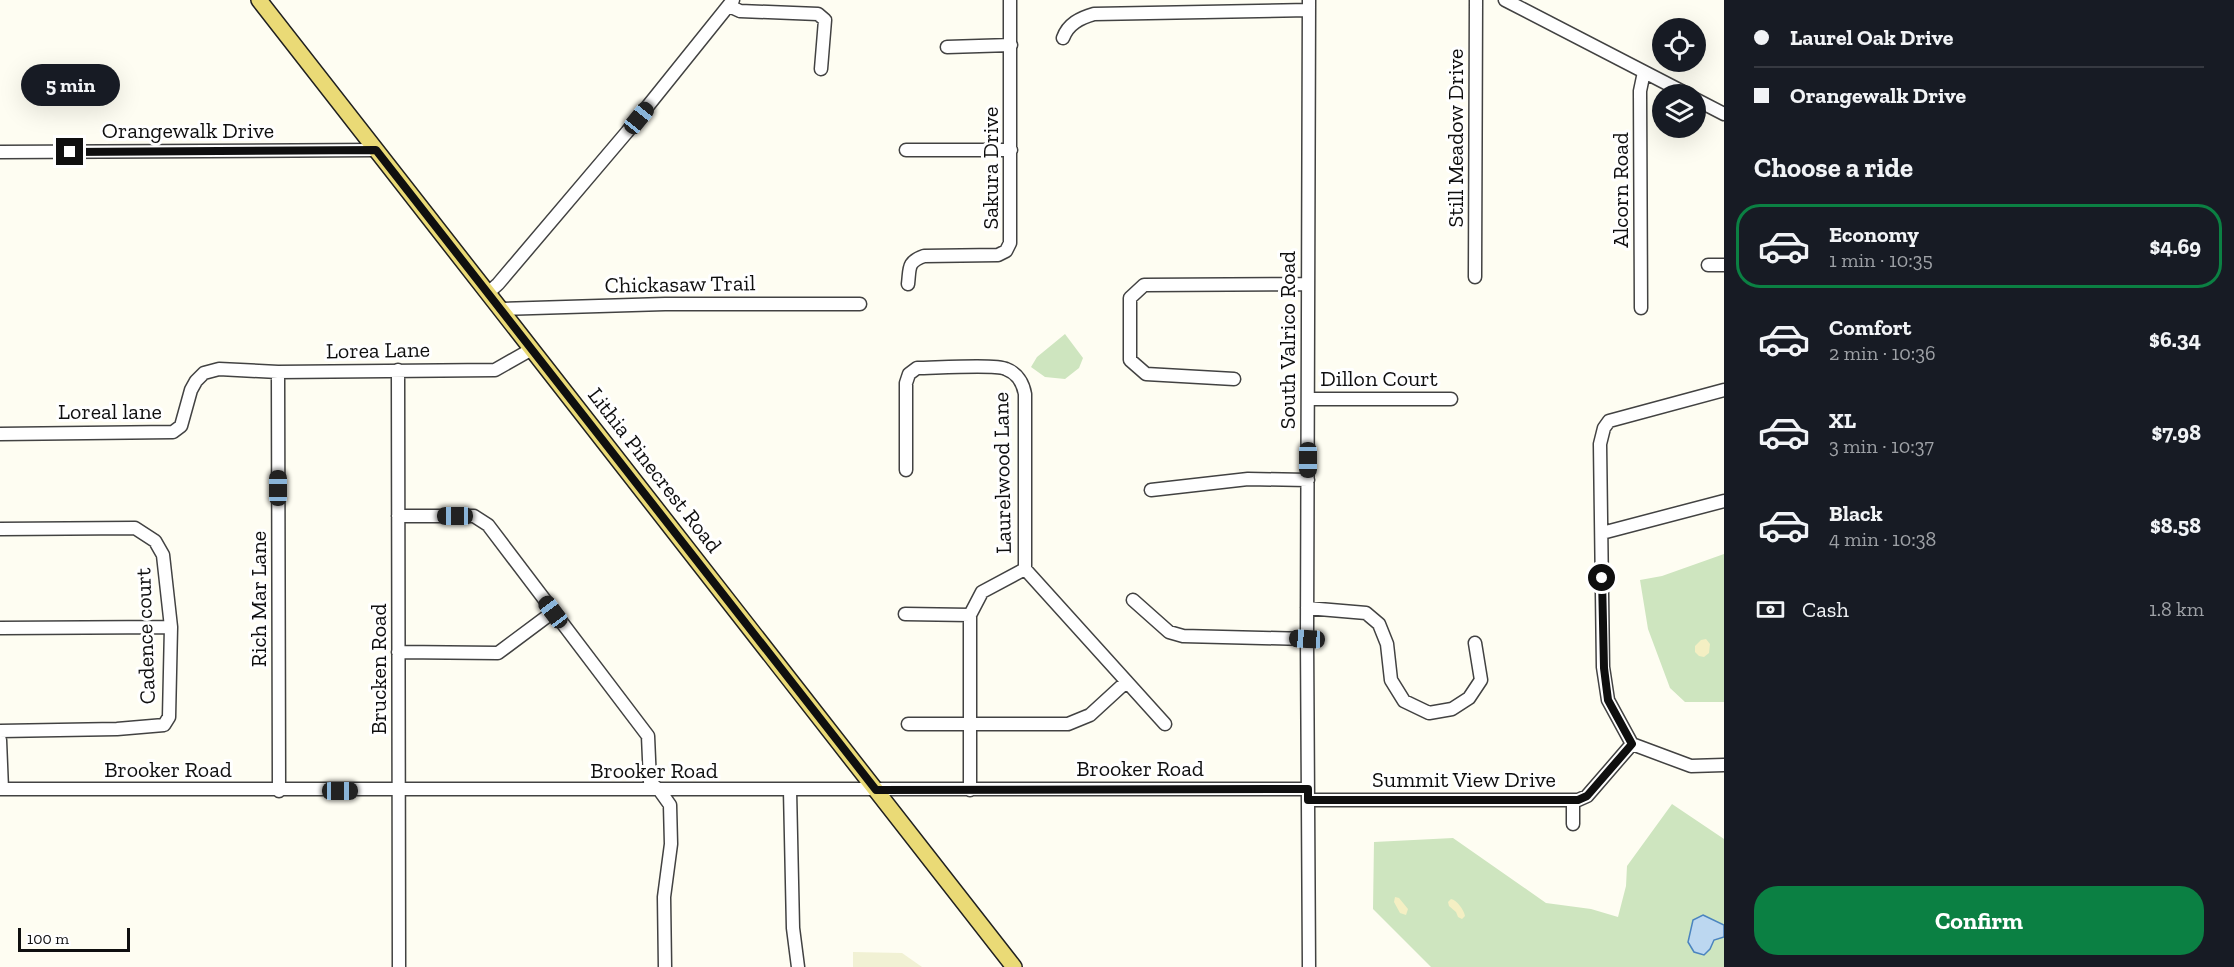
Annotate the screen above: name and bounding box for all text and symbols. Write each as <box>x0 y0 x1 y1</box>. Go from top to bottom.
map controls <box>1652 18 1706 138</box>
button: locate <box>1652 18 1706 72</box>
text: Laurel Oak Drive <box>1790 24 1953 51</box>
street label: Still Meadow Drive <box>1442 49 1469 227</box>
callout: 5 min <box>20 65 119 107</box>
text: 5 min <box>46 73 95 97</box>
text: Orangewalk Drive <box>1790 82 1966 109</box>
button: layers <box>1652 84 1706 138</box>
car <box>621 98 657 138</box>
street label: Sakura Drive <box>977 107 1004 229</box>
street label: Orangewalk Drive <box>102 117 274 144</box>
street label: Alcorn Road <box>1607 132 1634 248</box>
route end <box>56 138 83 165</box>
text: Choose a ride <box>1754 152 1913 184</box>
icon: car <box>1757 219 1811 273</box>
text: Economy <box>1829 221 1919 248</box>
text: $4.69 <box>2149 233 2201 260</box>
text: 1 min · 10:35 <box>1829 248 1933 272</box>
street label: South Valrico Road <box>1274 251 1301 429</box>
street label: Chickasaw Trail <box>604 269 756 299</box>
icon: car <box>1757 312 1811 366</box>
text: Comfort <box>1829 314 1911 341</box>
text: $6.34 <box>2149 326 2201 353</box>
street label: Lorea Lane <box>326 336 430 364</box>
text: 2 min · 10:36 <box>1829 341 1936 365</box>
street label: Dillon Court <box>1320 365 1439 392</box>
street label: Lithia Pinecrest Road <box>582 382 728 558</box>
street label: Laurelwood Lane <box>987 392 1017 554</box>
street label: Loreal lane <box>58 398 162 425</box>
icon: car <box>1757 405 1811 459</box>
text: XL <box>1829 407 1856 434</box>
text: $7.98 <box>2151 419 2201 446</box>
text: 3 min · 10:37 <box>1829 434 1934 458</box>
car <box>1299 442 1317 478</box>
car <box>269 470 287 506</box>
icon: car <box>1757 498 1811 552</box>
text: Black <box>1829 500 1883 527</box>
car <box>437 507 473 525</box>
text: $8.58 <box>2150 512 2201 539</box>
text: 4 min · 10:38 <box>1829 527 1936 551</box>
street label: Rich Mar Lane <box>245 531 272 667</box>
route start <box>1588 564 1615 591</box>
street label: Cadence court <box>129 566 161 705</box>
car <box>535 592 571 632</box>
icon: cash <box>1754 593 1787 626</box>
text: Cash <box>1802 596 1849 623</box>
text: 1.8 km <box>2149 597 2204 621</box>
street label: Brucken Road <box>365 603 392 735</box>
car <box>1289 629 1325 649</box>
street label: Brooker Road <box>1076 755 1204 782</box>
street label: Brooker Road <box>104 756 232 783</box>
street label: Brooker Road <box>590 757 718 784</box>
street label: Summit View Drive <box>1372 766 1556 793</box>
car <box>322 782 358 800</box>
button: Confirm <box>1754 886 2204 955</box>
scale bar <box>18 925 130 952</box>
text: 100 m <box>27 929 69 948</box>

